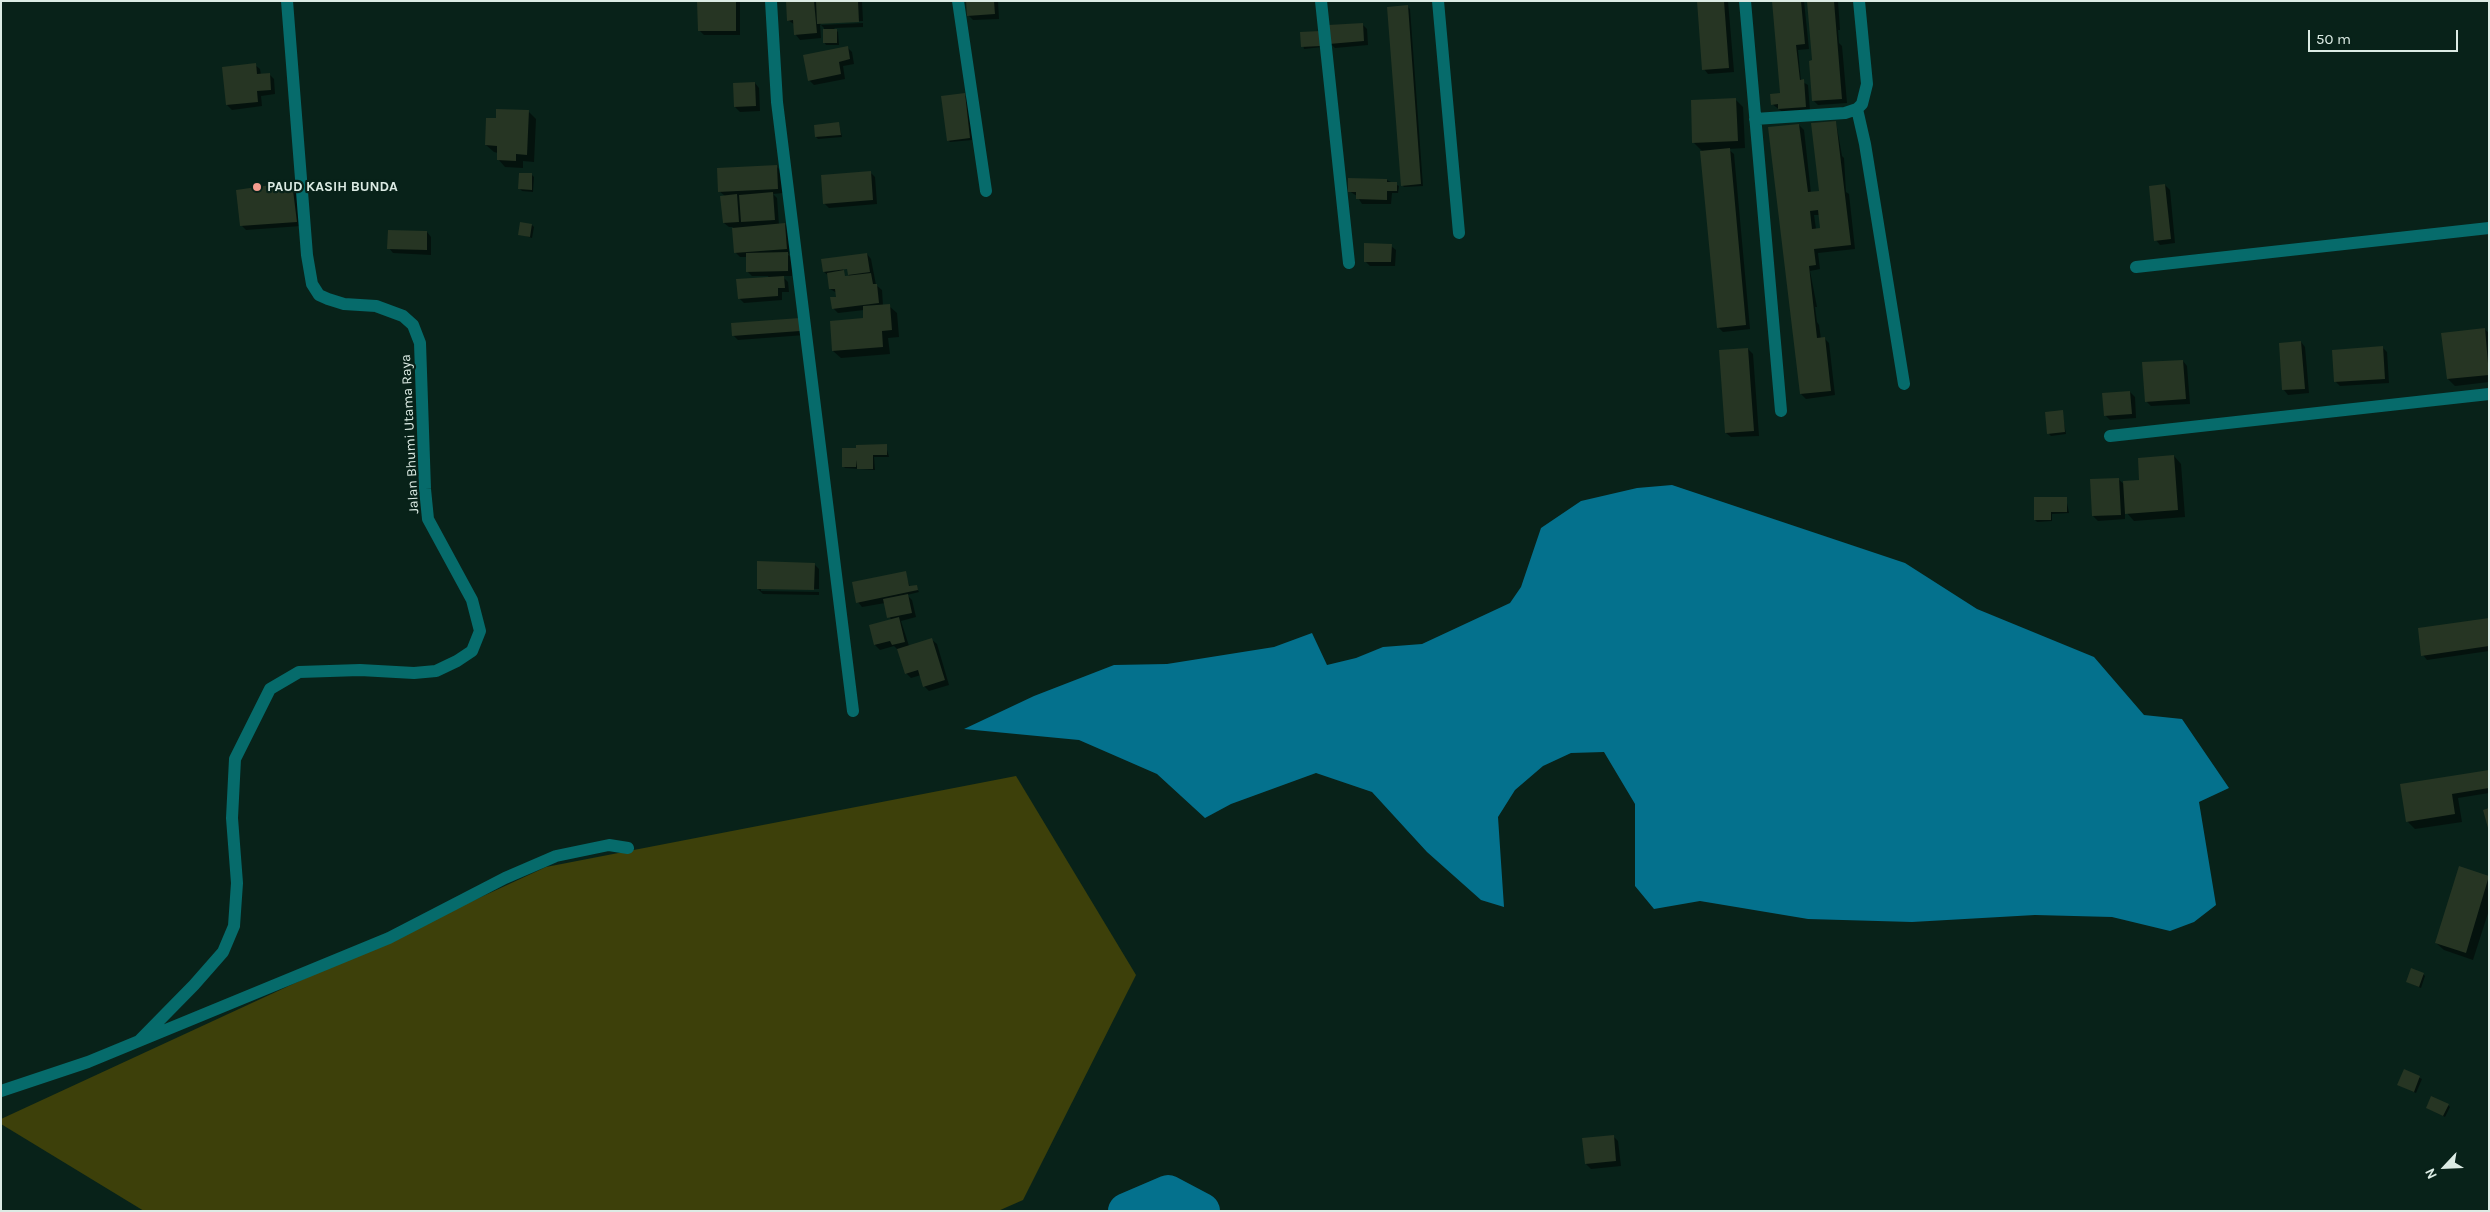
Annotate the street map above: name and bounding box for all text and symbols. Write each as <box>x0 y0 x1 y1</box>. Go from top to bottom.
scale bar <box>2310 20 2460 52</box>
text: 50 m <box>2316 30 2351 48</box>
place label: PAUD KASIH BUNDA <box>267 179 398 195</box>
marker: PAUD KASIH BUNDA <box>251 181 263 193</box>
street label: Jalan Bhumi Utama Raya <box>397 354 423 514</box>
north arrow <box>2420 1142 2470 1192</box>
text: N <box>2421 1165 2441 1182</box>

